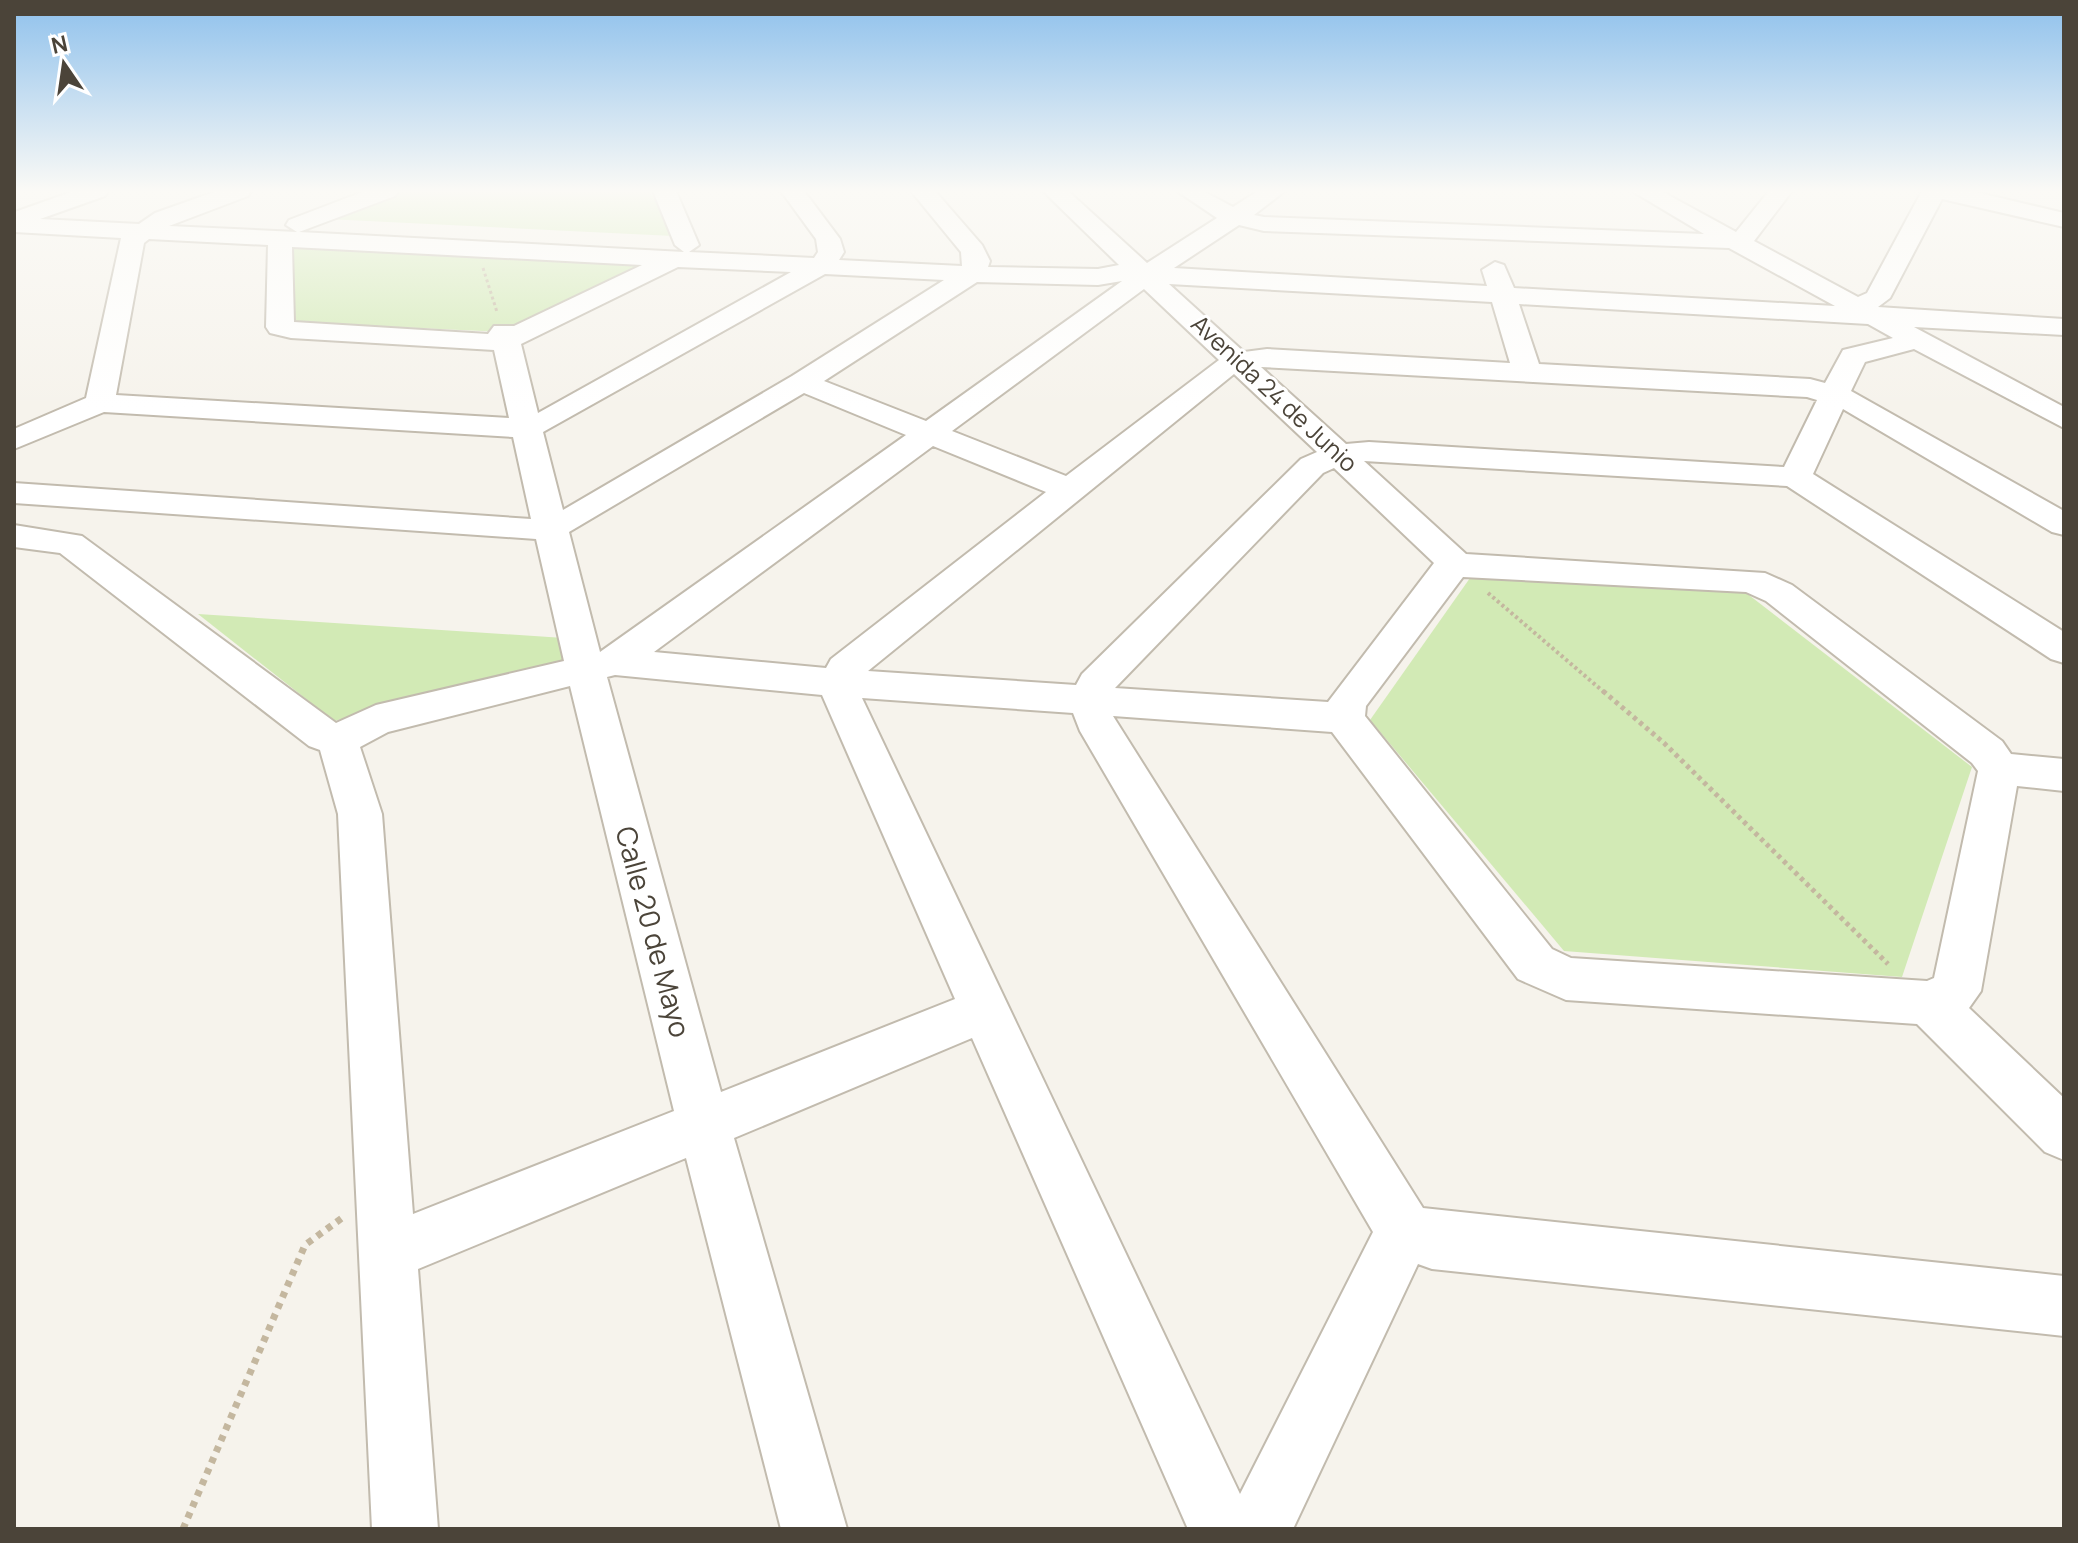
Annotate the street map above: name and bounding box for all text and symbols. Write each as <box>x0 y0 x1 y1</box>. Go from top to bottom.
north arrow <box>24 24 104 104</box>
text: N <box>48 28 71 61</box>
street label: Avenida 24 de Junio <box>1185 307 1365 479</box>
street label: Calle 20 de Mayo <box>608 822 700 1041</box>

